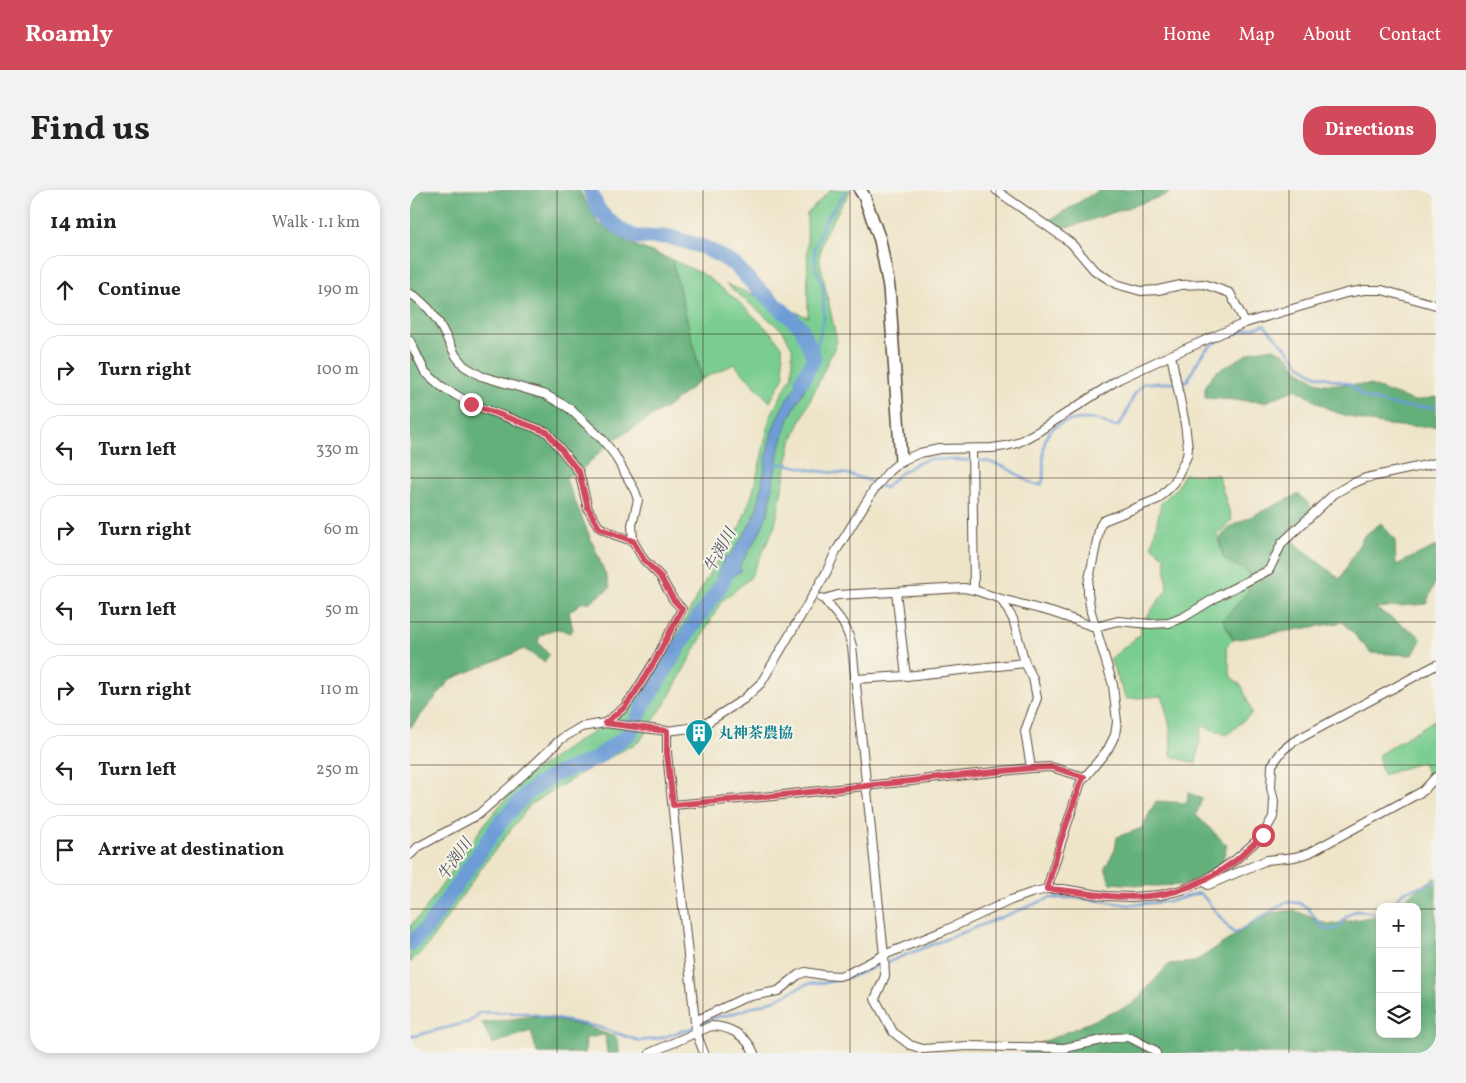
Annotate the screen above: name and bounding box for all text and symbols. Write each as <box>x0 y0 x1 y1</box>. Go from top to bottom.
text: Roamly <box>25 18 113 52</box>
text: Home <box>1163 23 1211 48</box>
text: Map <box>1239 23 1275 48</box>
text: About <box>1303 23 1351 48</box>
text: Contact <box>1379 23 1441 48</box>
text: Find us <box>30 106 150 154</box>
button: Directions <box>1303 106 1436 155</box>
text: 14 min <box>50 208 117 237</box>
text: Walk · 1.1 km <box>272 212 360 234</box>
icon: ahead <box>51 276 79 304</box>
text: Continue <box>98 277 181 303</box>
text: 190 m <box>317 279 359 301</box>
icon: right <box>51 356 79 384</box>
text: Turn right <box>98 357 191 383</box>
text: 100 m <box>316 359 359 381</box>
route end <box>460 393 483 416</box>
icon: left <box>51 436 79 464</box>
text: Turn left <box>98 437 177 463</box>
text: 330 m <box>316 439 359 461</box>
icon: right <box>51 516 79 544</box>
text: Turn right <box>98 517 191 543</box>
text: 60 m <box>324 519 359 541</box>
water label: 牛渕川 <box>699 523 743 577</box>
icon: left <box>51 596 79 624</box>
text: Turn left <box>98 597 177 623</box>
text: 50 m <box>325 599 359 621</box>
icon: right <box>51 676 79 704</box>
text: Turn right <box>98 677 191 703</box>
text: 110 m <box>320 679 359 701</box>
building icon: 丸神茶農協 <box>684 718 714 757</box>
place label: 丸神茶農協 <box>718 724 793 745</box>
icon: left <box>51 756 79 784</box>
text: Turn left <box>98 757 177 783</box>
text: 250 m <box>316 759 359 781</box>
route start <box>1252 824 1275 847</box>
water label: 牛渕川 <box>433 833 480 886</box>
icon: arrive <box>51 836 79 864</box>
text: Arrive at destination <box>98 837 284 863</box>
map controls <box>1376 903 1421 1038</box>
button: + <box>1376 903 1421 948</box>
button: − <box>1376 948 1421 993</box>
button: layers <box>1376 993 1421 1038</box>

